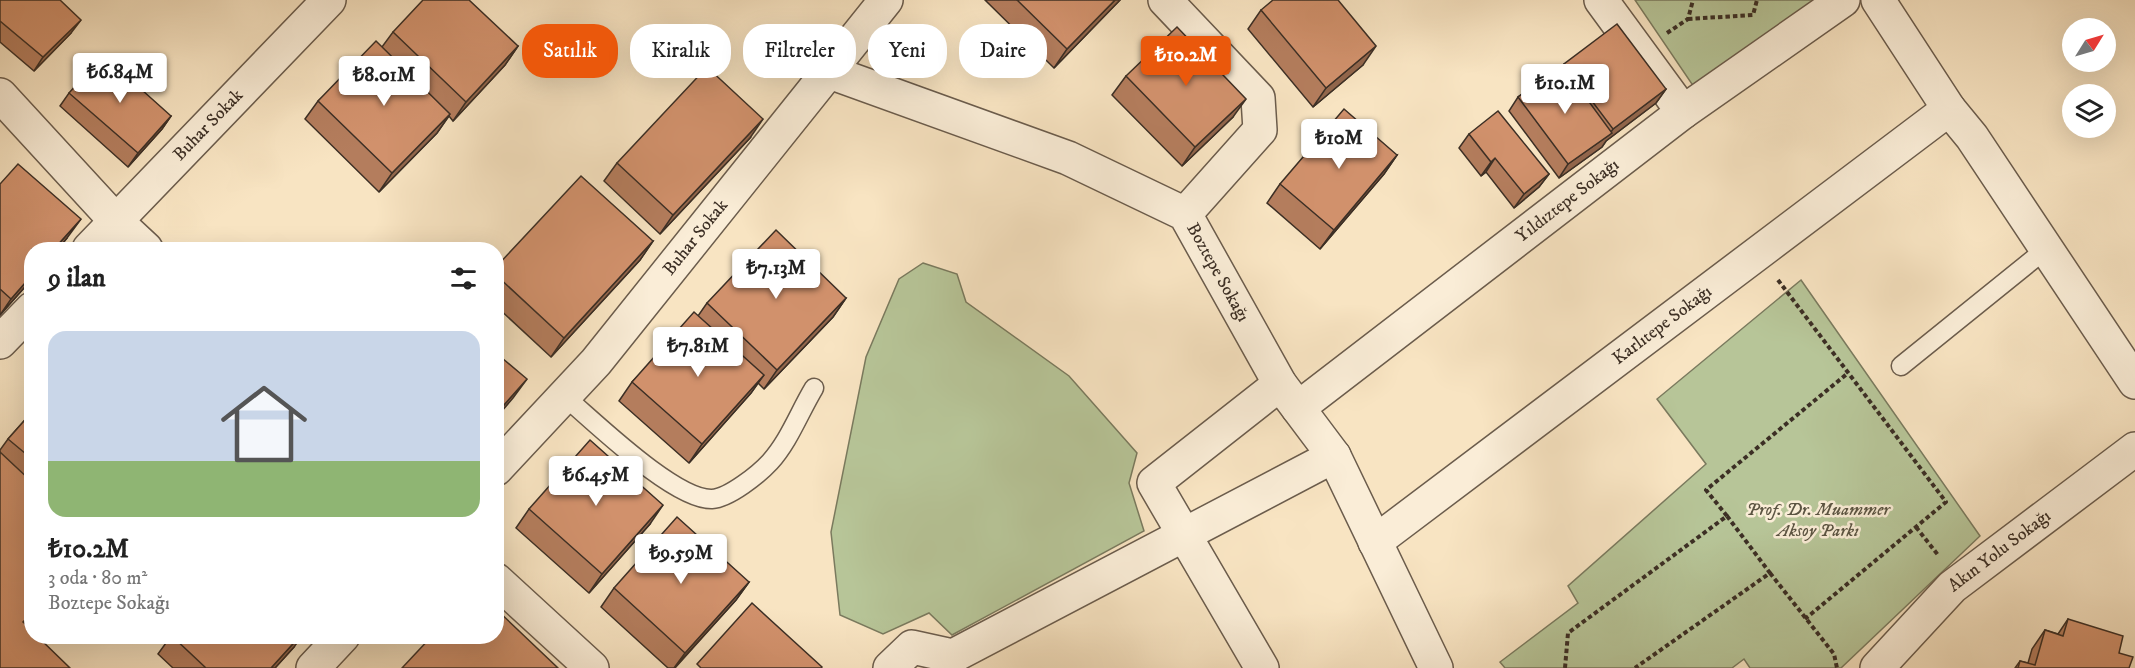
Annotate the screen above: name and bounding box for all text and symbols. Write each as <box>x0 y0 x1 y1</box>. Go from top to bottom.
north arrow <box>2062 18 2116 72</box>
map controls <box>2062 18 2116 138</box>
chip: Satılık <box>522 24 618 78</box>
chip: Kiralık <box>630 24 731 78</box>
chip: Filtreler <box>743 24 856 78</box>
chip: Yeni <box>868 24 947 78</box>
chip: Daire <box>959 24 1047 78</box>
pin: ₺10.2M <box>1137 36 1235 87</box>
text: ₺10.2M <box>1155 43 1217 68</box>
pin: ₺6.84M <box>71 53 169 104</box>
pin: ₺8.01M <box>335 56 433 107</box>
text: ₺6.84M <box>87 60 153 85</box>
text: ₺8.01M <box>353 63 415 88</box>
pin: ₺10.1M <box>1516 64 1614 115</box>
text: ₺10.1M <box>1535 71 1595 96</box>
button: layers <box>2062 84 2116 138</box>
street label: Buhar Sokak <box>169 85 248 166</box>
pin: ₺10M <box>1303 119 1375 170</box>
text: ₺10M <box>1315 126 1363 151</box>
street label: Yıldıztepe Sokağı <box>1511 154 1624 247</box>
street label: Buhar Sokak <box>659 195 733 280</box>
street label: Boztepe Sokağı <box>1181 219 1254 326</box>
pin: ₺7.13M <box>727 249 825 300</box>
text: ₺7.13M <box>746 256 806 281</box>
text: 9 ilan <box>48 262 106 295</box>
icon: filters <box>447 262 480 295</box>
street label: Karlıtepe Sokağı <box>1608 281 1716 370</box>
pin: ₺7.81M <box>649 327 747 378</box>
text: ₺7.81M <box>667 334 729 359</box>
icon: home <box>210 370 318 478</box>
pin: ₺6.45M <box>547 456 645 507</box>
text: ₺6.45M <box>563 463 629 488</box>
park label: Prof. Dr. Muammer Aksoy Parkı <box>1746 499 1891 542</box>
street label: Akın Yolu Sokağı <box>1944 505 2055 597</box>
text: ₺10.2M <box>48 533 129 566</box>
pin: ₺9.59M <box>632 534 730 585</box>
text: ₺9.59M <box>649 541 713 566</box>
text: 3 oda · 80 m² <box>48 566 147 591</box>
text: Boztepe Sokağı <box>48 591 170 616</box>

